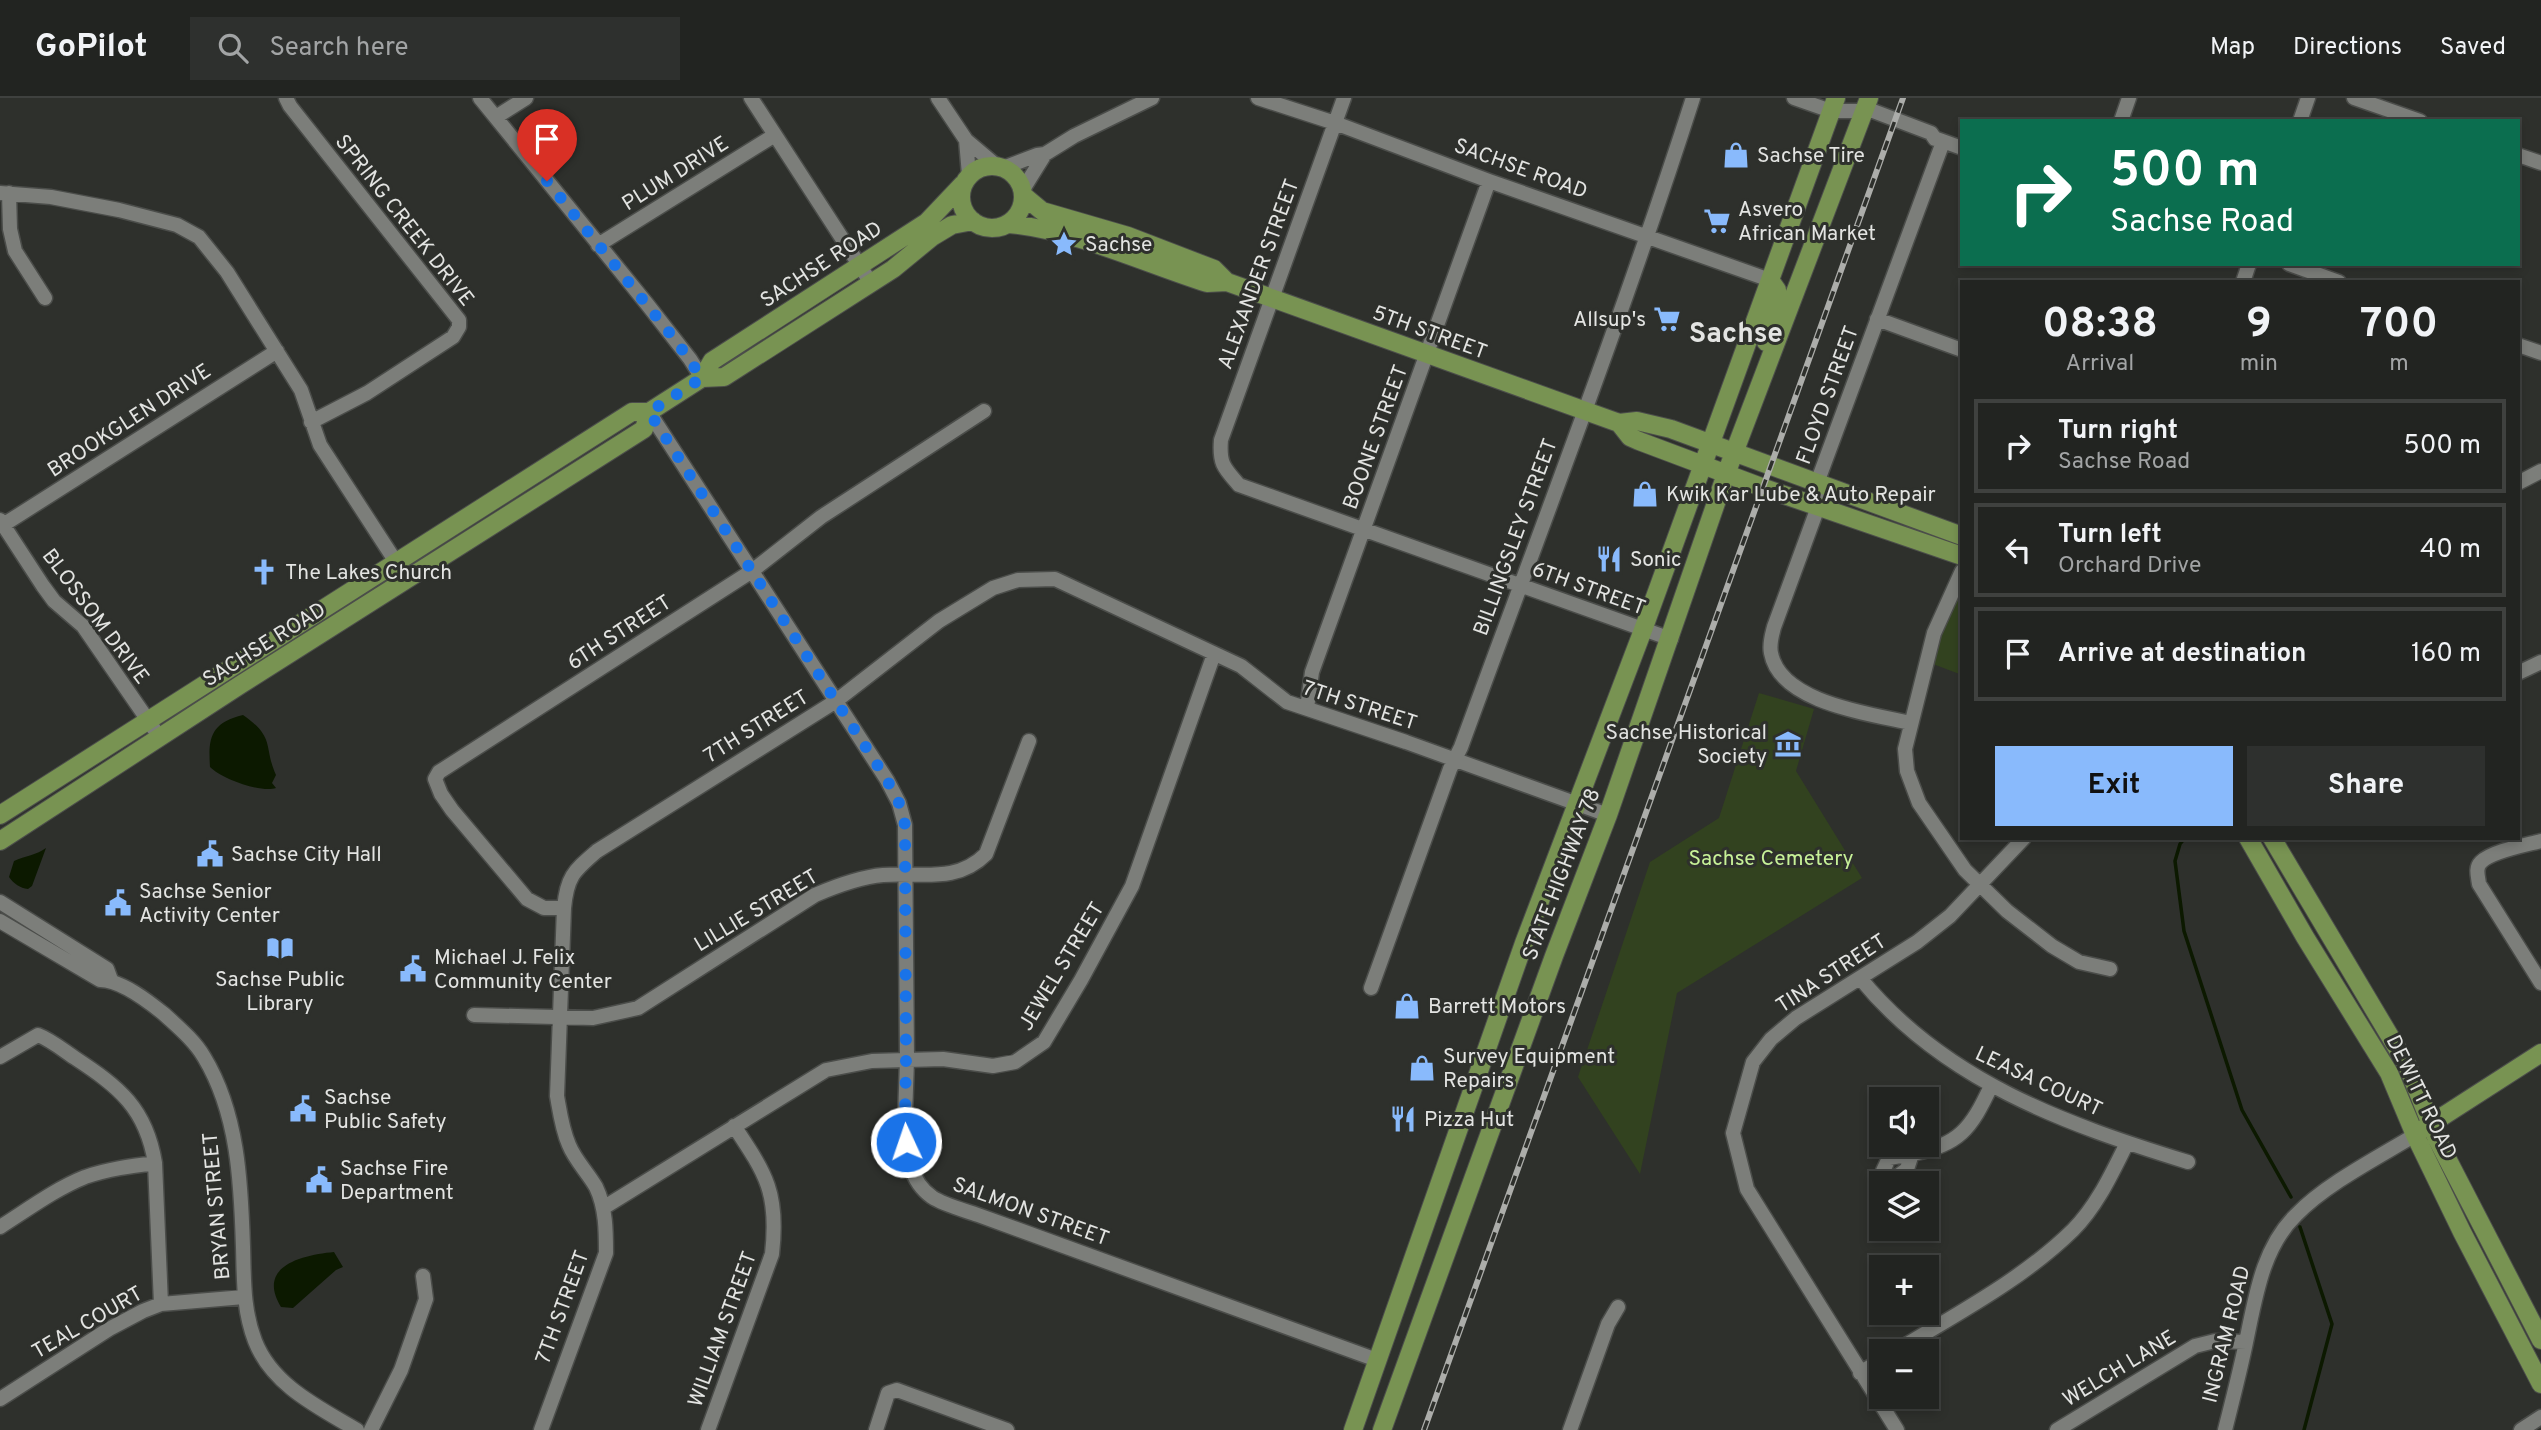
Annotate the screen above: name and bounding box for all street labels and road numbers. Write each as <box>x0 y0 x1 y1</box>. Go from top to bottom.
street label: SPRING CREEK DRIVE <box>328 130 479 312</box>
street label: PLUM DRIVE <box>617 131 734 218</box>
street label: SACHSE ROAD <box>1450 133 1591 206</box>
street label: ALEXANDER STREET <box>1212 176 1306 373</box>
street label: SACHSE ROAD <box>756 216 888 315</box>
street label: 5TH STREET <box>1368 300 1491 367</box>
street label: FLOYD STREET <box>1791 322 1866 469</box>
street label: BROOKGLEN DRIVE <box>43 358 217 484</box>
street label: BOONE STREET <box>1338 361 1415 514</box>
street label: BILLINGSLEY STREET <box>1468 435 1565 640</box>
street label: BLOSSOM DRIVE <box>35 544 155 690</box>
street label: 6TH STREET <box>1528 556 1649 622</box>
street label: 6TH STREET <box>563 590 677 677</box>
street label: SACHSE ROAD <box>198 597 331 694</box>
street label: 7TH STREET <box>1299 675 1420 738</box>
street label: 7TH STREET <box>699 684 814 770</box>
street label: STATE HIGHWAY 78 <box>1517 785 1608 964</box>
street label: LILLIE STREET <box>690 864 824 959</box>
street label: JEWEL STREET <box>1013 897 1111 1036</box>
street label: TINA STREET <box>1771 929 1892 1020</box>
street label: DEWITT ROAD <box>2379 1031 2462 1164</box>
street label: LEASA COURT <box>1970 1041 2106 1124</box>
street label: BRYAN STREET <box>198 1131 237 1281</box>
street label: SALMON STREET <box>948 1172 1113 1253</box>
street label: 7TH STREET <box>530 1247 596 1368</box>
street label: WILLIAM STREET <box>683 1248 764 1411</box>
street label: INGRAM ROAD <box>2197 1263 2258 1406</box>
street label: TEAL COURT <box>27 1281 148 1366</box>
street label: WELCH LANE <box>2058 1325 2181 1414</box>

